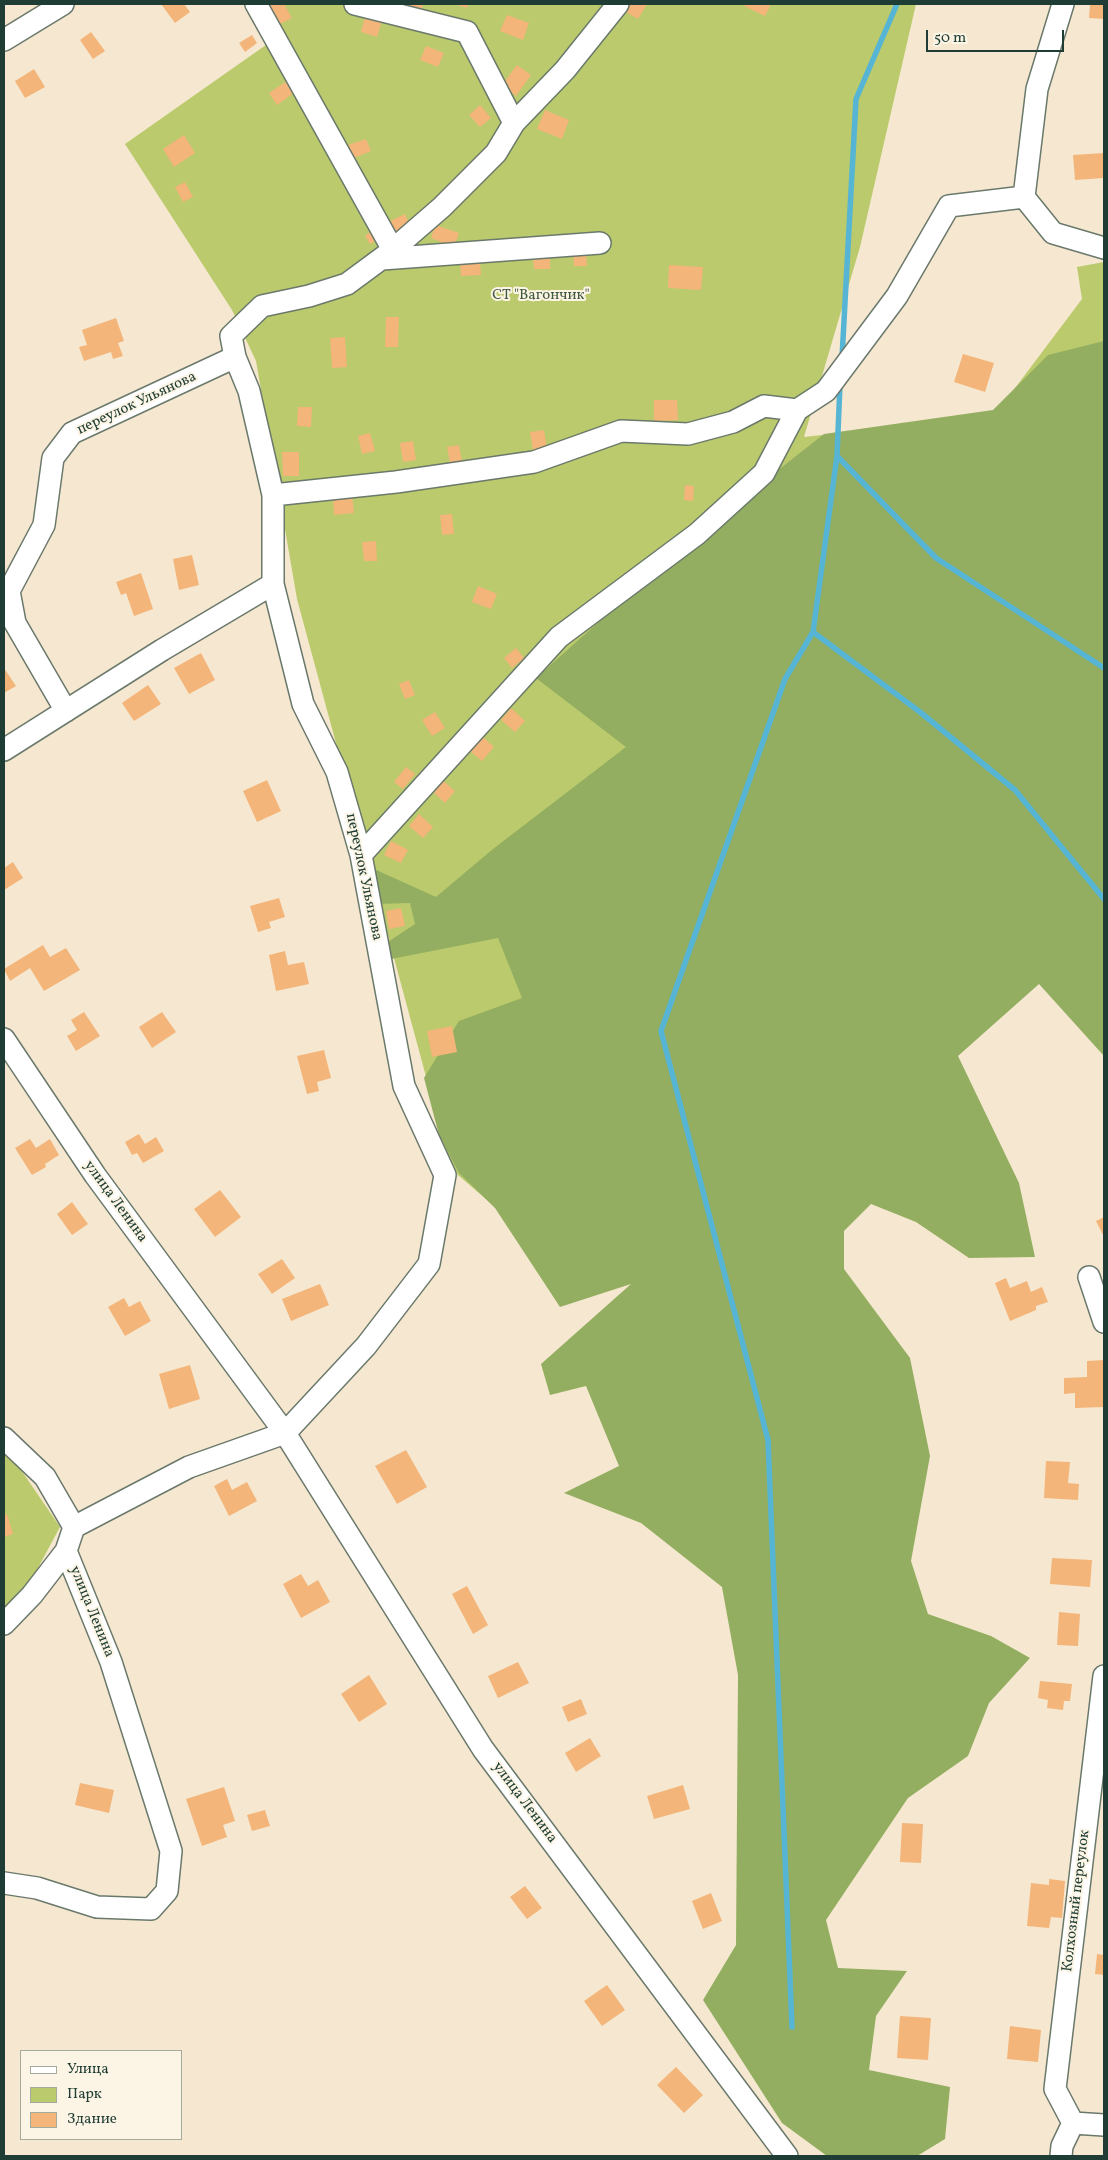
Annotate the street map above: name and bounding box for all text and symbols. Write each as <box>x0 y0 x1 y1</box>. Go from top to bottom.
scale bar <box>928 20 1066 52</box>
text: 50 m <box>934 28 966 49</box>
park label: СТ "Вагончик" <box>492 287 590 305</box>
street label: переулок Ульянова <box>74 368 200 440</box>
street label: переулок Ульянова <box>341 812 385 942</box>
street label: улица Ленина <box>79 1158 151 1246</box>
street label: улица Ленина <box>65 1564 117 1660</box>
street label: улица Ленина <box>488 1759 560 1847</box>
street label: Колхозный переулок <box>1059 1829 1095 1973</box>
legend <box>20 2050 182 2140</box>
text: Улица <box>67 2059 109 2080</box>
text: Парк <box>67 2084 102 2105</box>
text: Здание <box>67 2109 117 2130</box>

